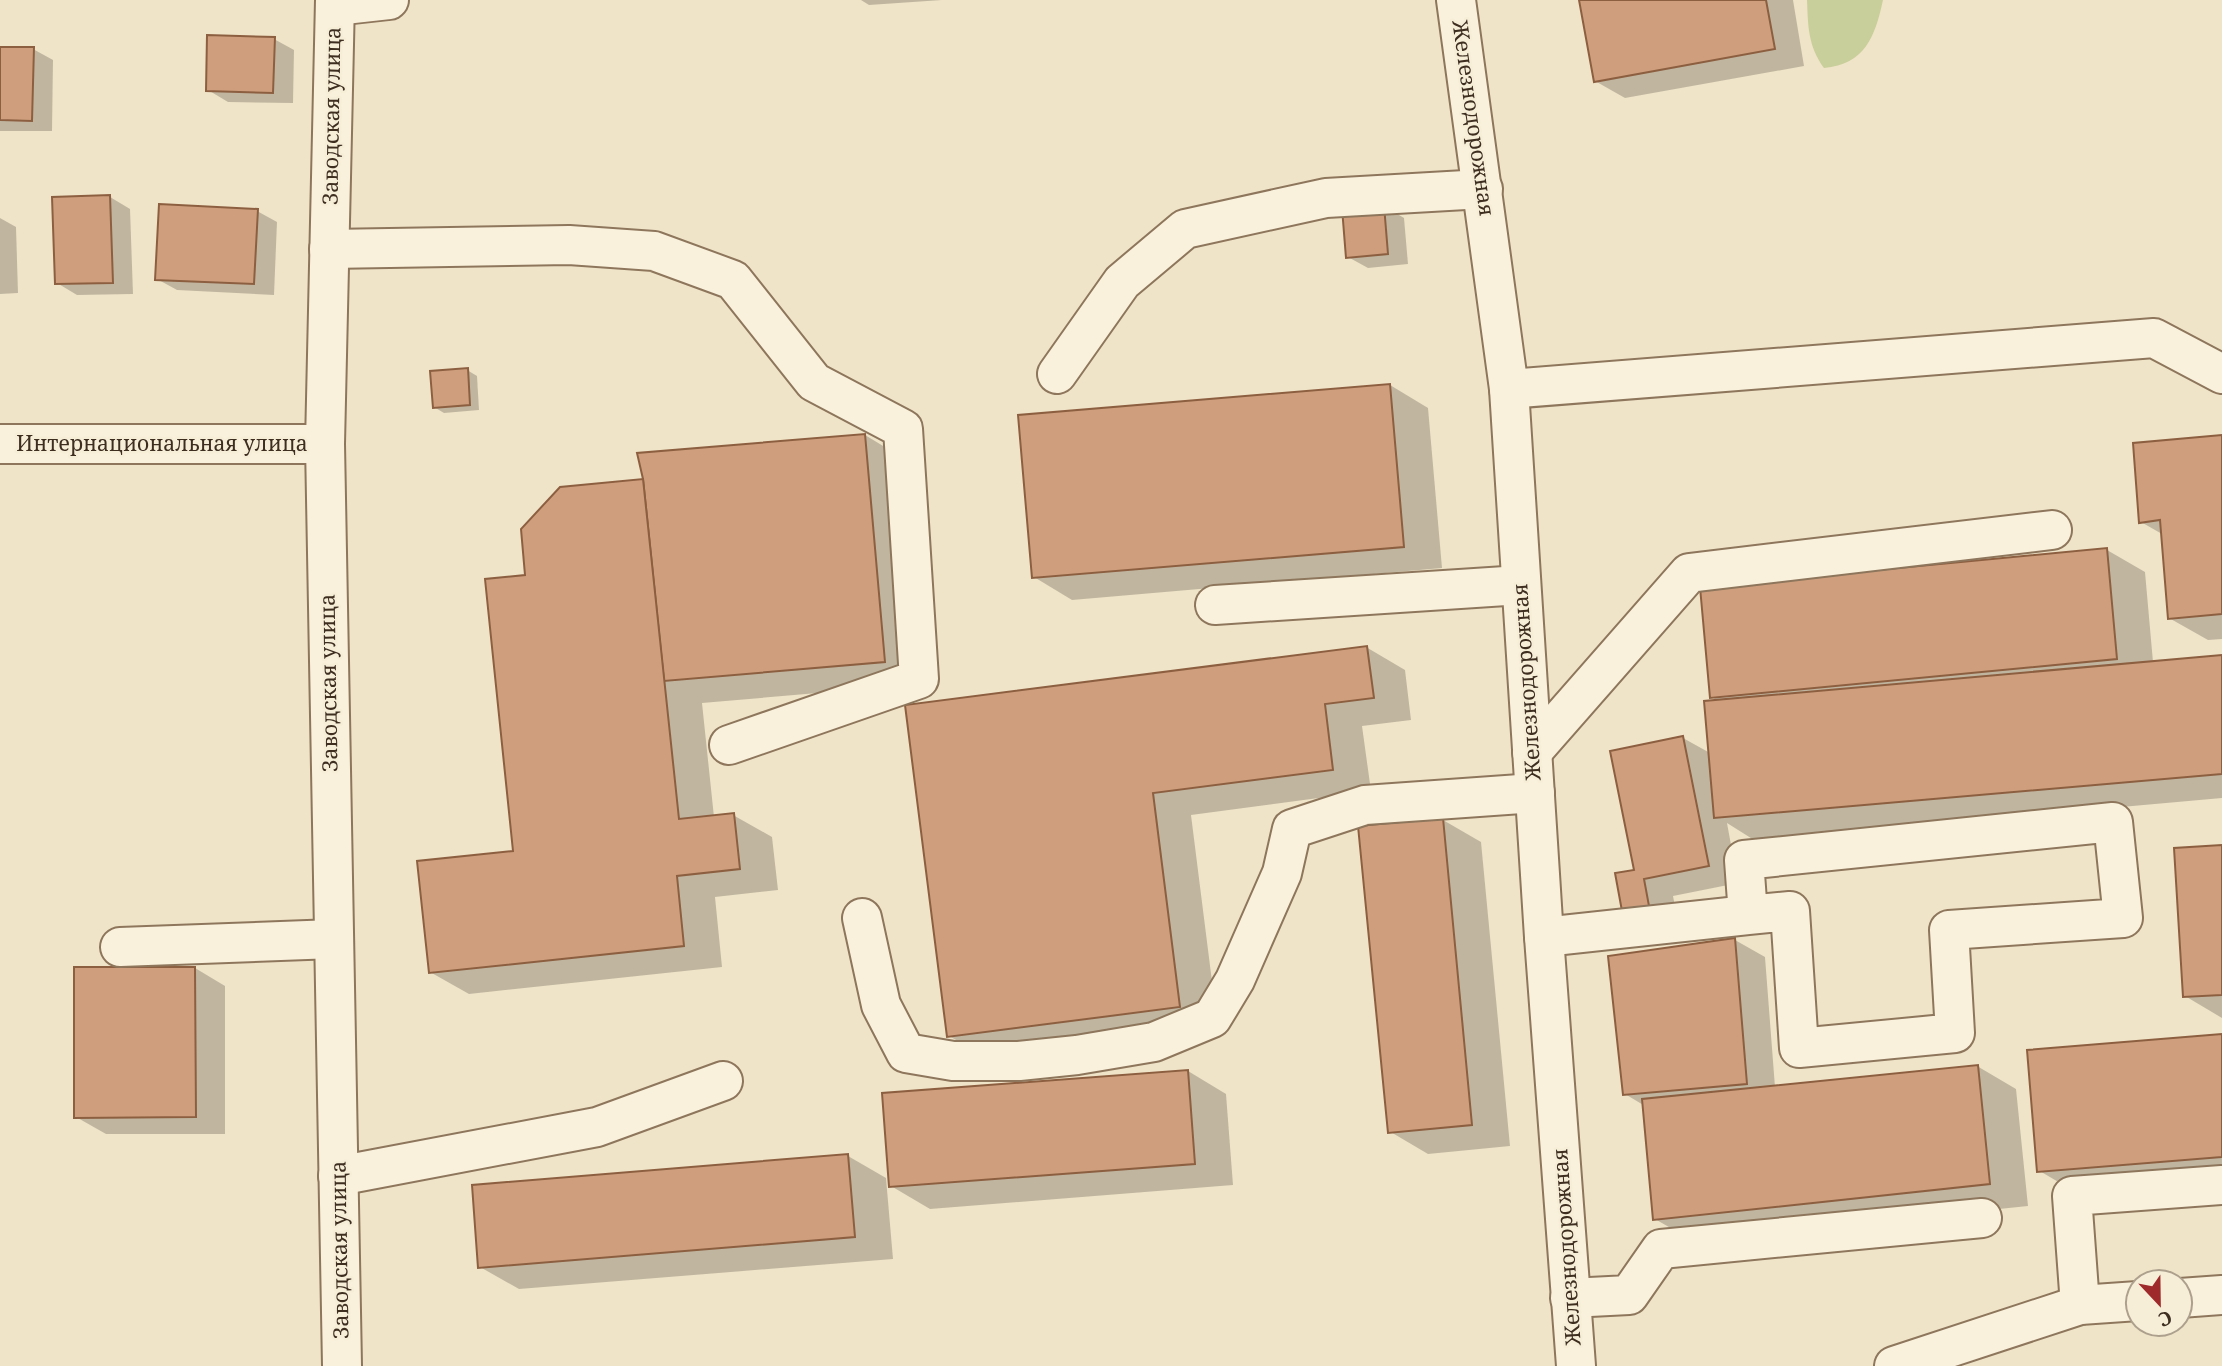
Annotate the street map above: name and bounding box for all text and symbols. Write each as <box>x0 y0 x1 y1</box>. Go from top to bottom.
street label: Железнодорожная <box>1446 17 1502 218</box>
street label: Заводская улица <box>315 27 347 205</box>
street label: Интернациональная улица <box>16 429 308 457</box>
street label: Железнодорожная <box>1505 583 1547 783</box>
street label: Заводская улица <box>312 594 344 772</box>
street label: Железнодорожная <box>1545 1148 1587 1348</box>
street label: Заводская улица <box>323 1161 355 1339</box>
north arrow <box>2124 1268 2194 1338</box>
text: С <box>2155 1304 2176 1333</box>

